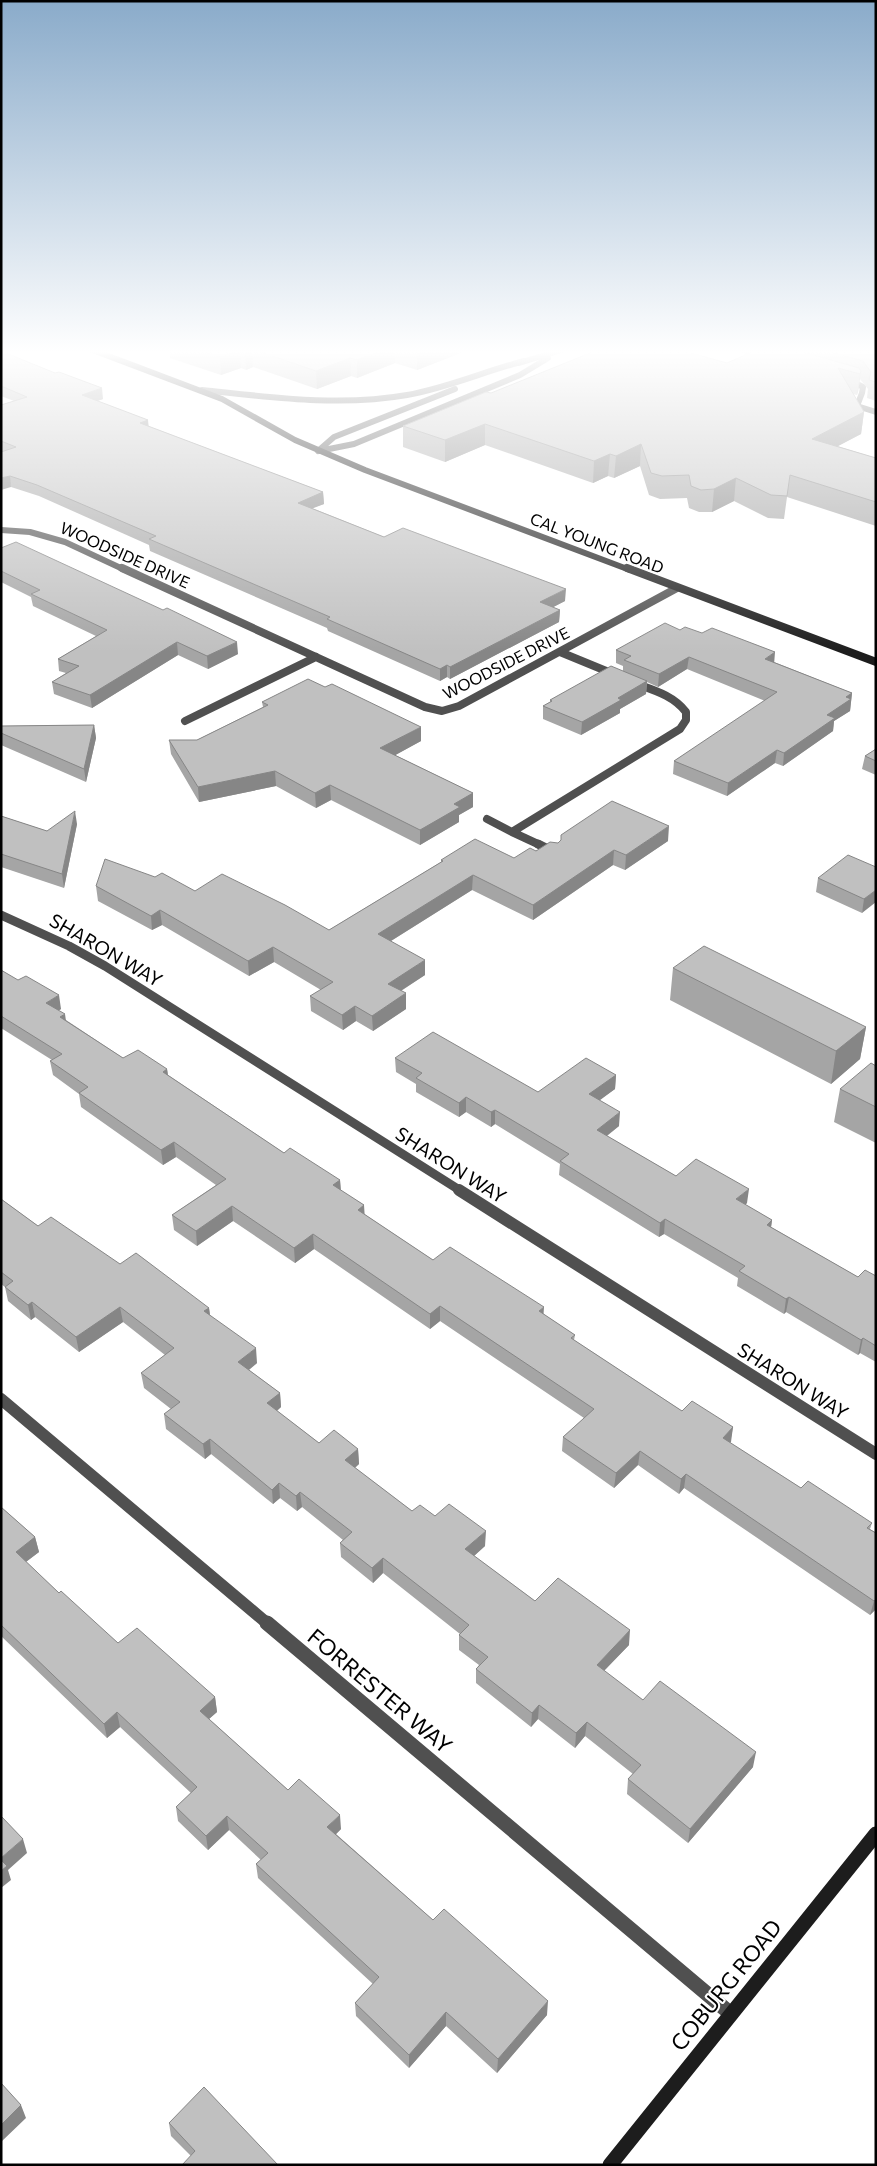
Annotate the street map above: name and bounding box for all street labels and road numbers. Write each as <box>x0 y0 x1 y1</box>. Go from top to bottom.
street label: CAL YOUNG ROAD <box>528 508 667 577</box>
street label: WOODSIDE DRIVE <box>58 517 193 592</box>
street label: WOODSIDE DRIVE <box>439 622 572 703</box>
street label: SHARON WAY <box>46 908 167 991</box>
street label: SHARON WAY <box>392 1121 511 1208</box>
street label: SHARON WAY <box>734 1337 853 1424</box>
street label: FORRESTER WAY <box>303 1622 458 1759</box>
street label: COBURG ROAD <box>664 1914 787 2056</box>

